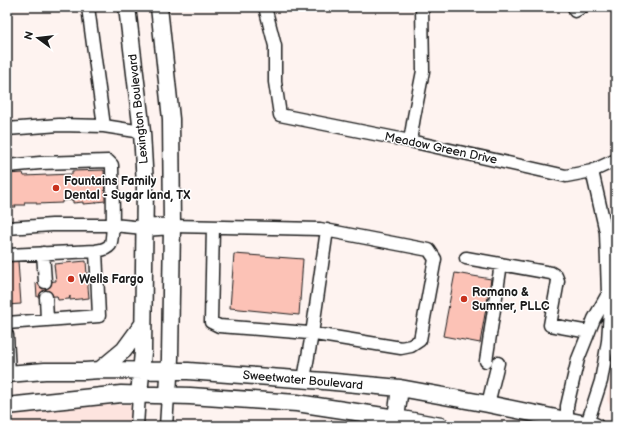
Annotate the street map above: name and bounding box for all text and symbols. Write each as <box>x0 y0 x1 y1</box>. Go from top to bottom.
north arrow <box>18 18 58 58</box>
text: N <box>21 30 36 41</box>
street label: Lexington Boulevard <box>125 53 152 165</box>
street label: Meadow Green Drive <box>383 129 499 168</box>
place label: Fountains Family Dental - Sugar land, TX <box>64 174 190 203</box>
marker: Fountains Family Dental - Sugar land, TX <box>51 183 61 193</box>
place label: Wells Fargo <box>79 272 144 287</box>
marker: Wells Fargo <box>66 274 76 284</box>
place label: Romano & Sumner, PLLC <box>472 285 550 314</box>
marker: Romano & Sumner, PLLC <box>459 294 469 304</box>
street label: Sweetwater Boulevard <box>242 368 364 393</box>

